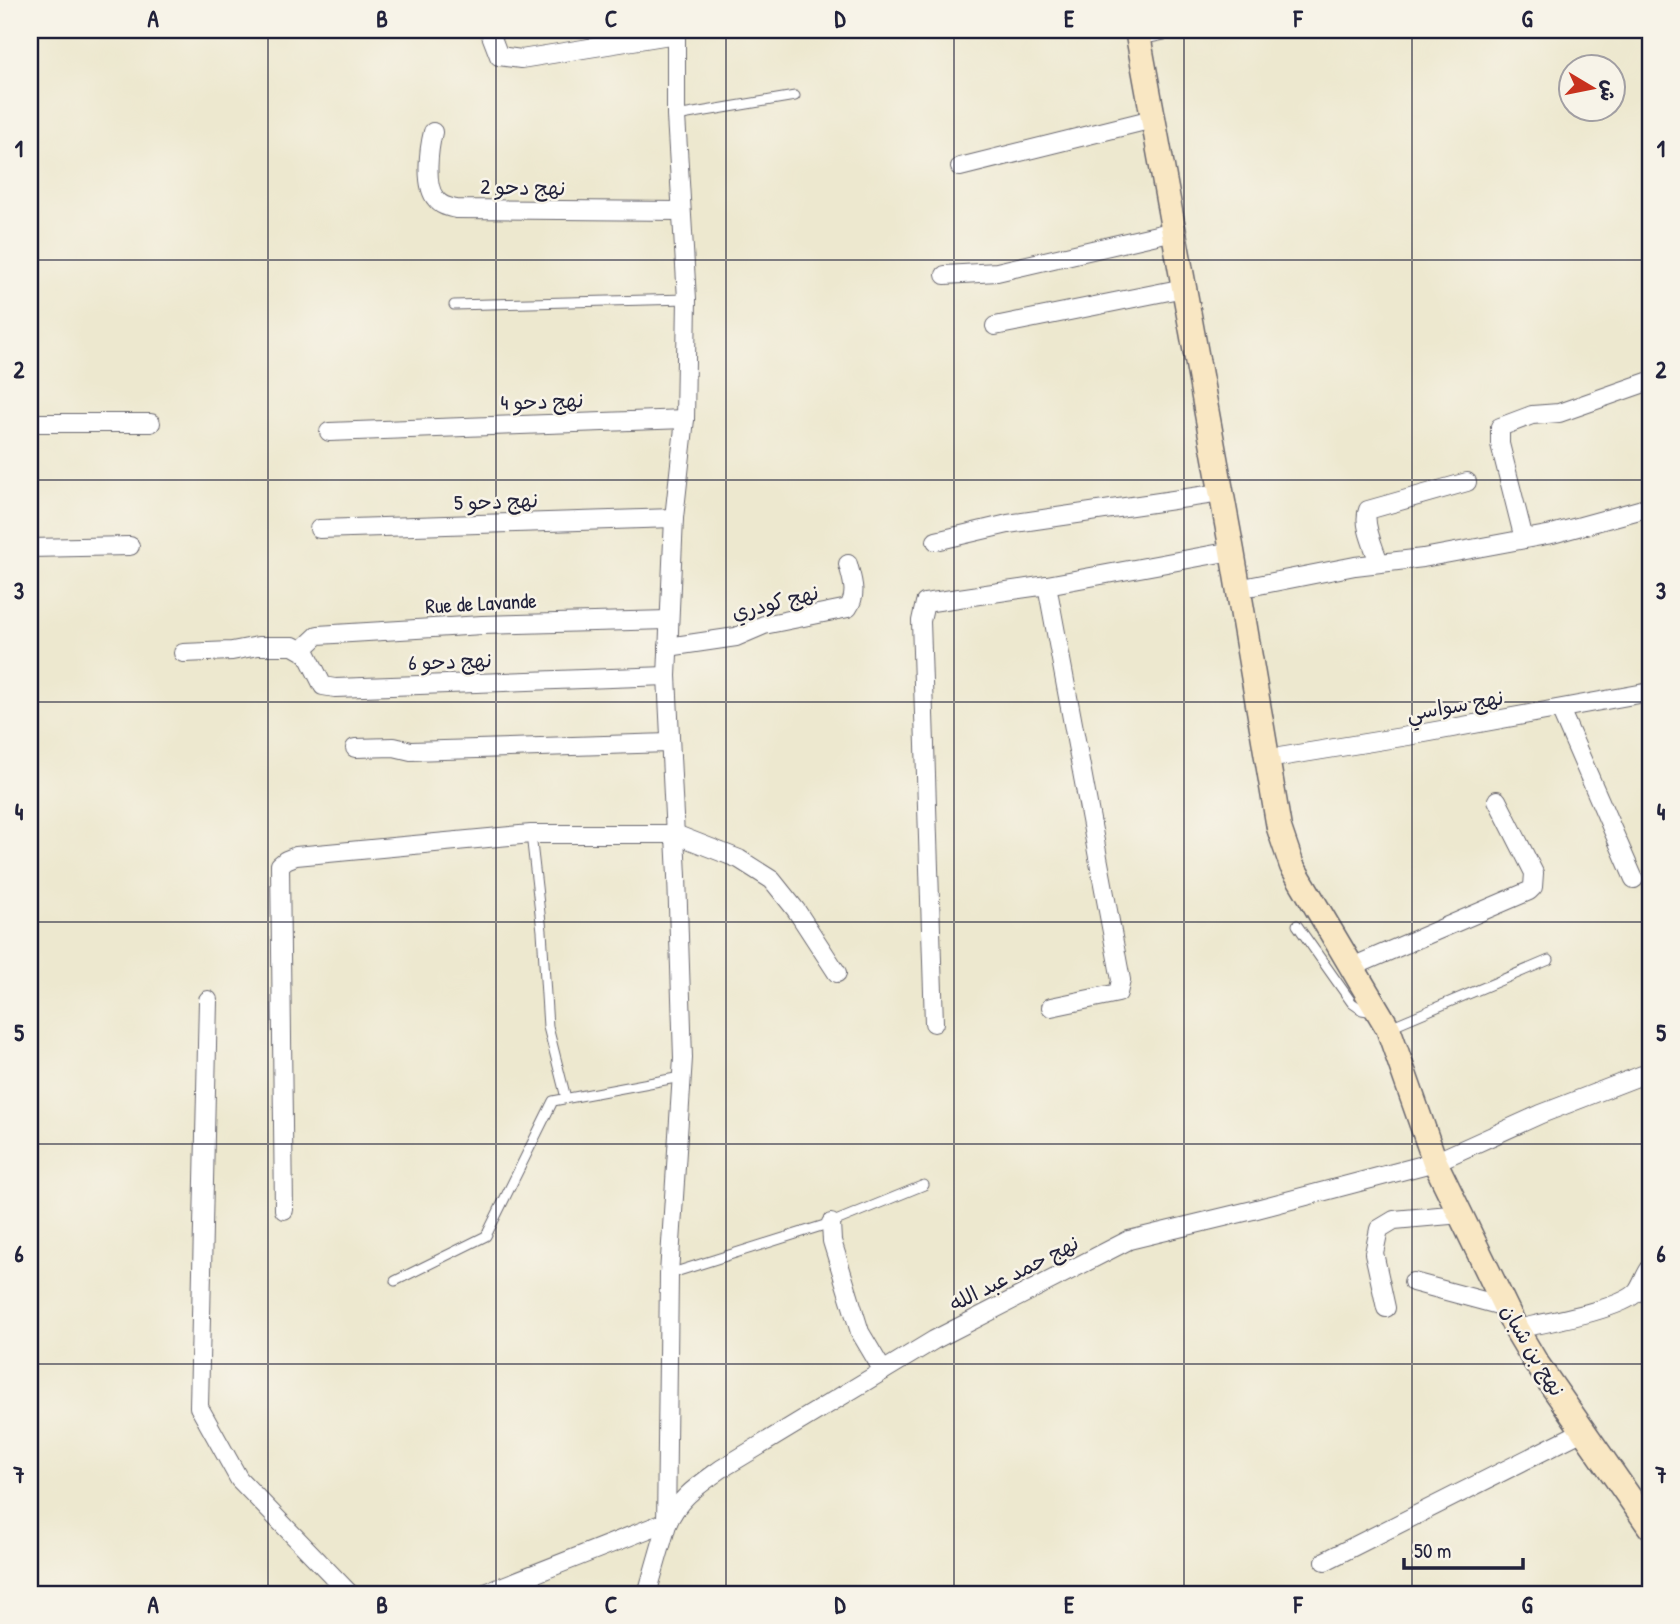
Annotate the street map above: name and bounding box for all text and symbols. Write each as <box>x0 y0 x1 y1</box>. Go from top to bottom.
text: A <box>147 3 159 34</box>
text: B <box>376 3 388 34</box>
text: C <box>605 3 617 34</box>
text: D <box>835 3 847 34</box>
text: E <box>1064 3 1075 34</box>
text: F <box>1293 3 1304 34</box>
text: G <box>1521 3 1533 34</box>
north arrow <box>1558 52 1628 122</box>
text: ش <box>1594 78 1623 104</box>
text: 1 <box>15 133 23 164</box>
text: 1 <box>1657 133 1665 164</box>
street label: نهج دحو 2 <box>480 172 566 202</box>
text: 2 <box>14 354 25 385</box>
text: 2 <box>1656 354 1667 385</box>
street label: نهج دحو 4 <box>500 385 584 417</box>
street label: نهج دحو 5 <box>453 485 539 517</box>
text: 3 <box>14 575 24 606</box>
text: 3 <box>1656 575 1666 606</box>
street label: نهج كودري <box>728 577 822 628</box>
street label: Rue de Lavande <box>425 586 537 620</box>
street label: نهج دحو 6 <box>408 645 492 677</box>
street label: نهج سواسي <box>1404 682 1507 733</box>
text: 4 <box>15 796 24 827</box>
text: 4 <box>1657 796 1666 827</box>
text: 5 <box>14 1017 24 1048</box>
text: 5 <box>1656 1017 1666 1048</box>
street label: نهج حمد عبد الله <box>944 1228 1084 1318</box>
text: 6 <box>14 1238 24 1269</box>
text: 6 <box>1656 1238 1666 1269</box>
street label: نهج بن شبان <box>1494 1299 1572 1401</box>
text: 7 <box>12 1459 25 1490</box>
text: 7 <box>1654 1459 1667 1490</box>
scale bar <box>1404 1526 1522 1570</box>
text: 50 m <box>1414 1536 1451 1565</box>
text: A <box>147 1589 159 1620</box>
text: B <box>376 1589 388 1620</box>
text: C <box>605 1589 617 1620</box>
text: D <box>835 1589 847 1620</box>
text: E <box>1064 1589 1075 1620</box>
text: F <box>1293 1589 1304 1620</box>
text: G <box>1521 1589 1533 1620</box>

